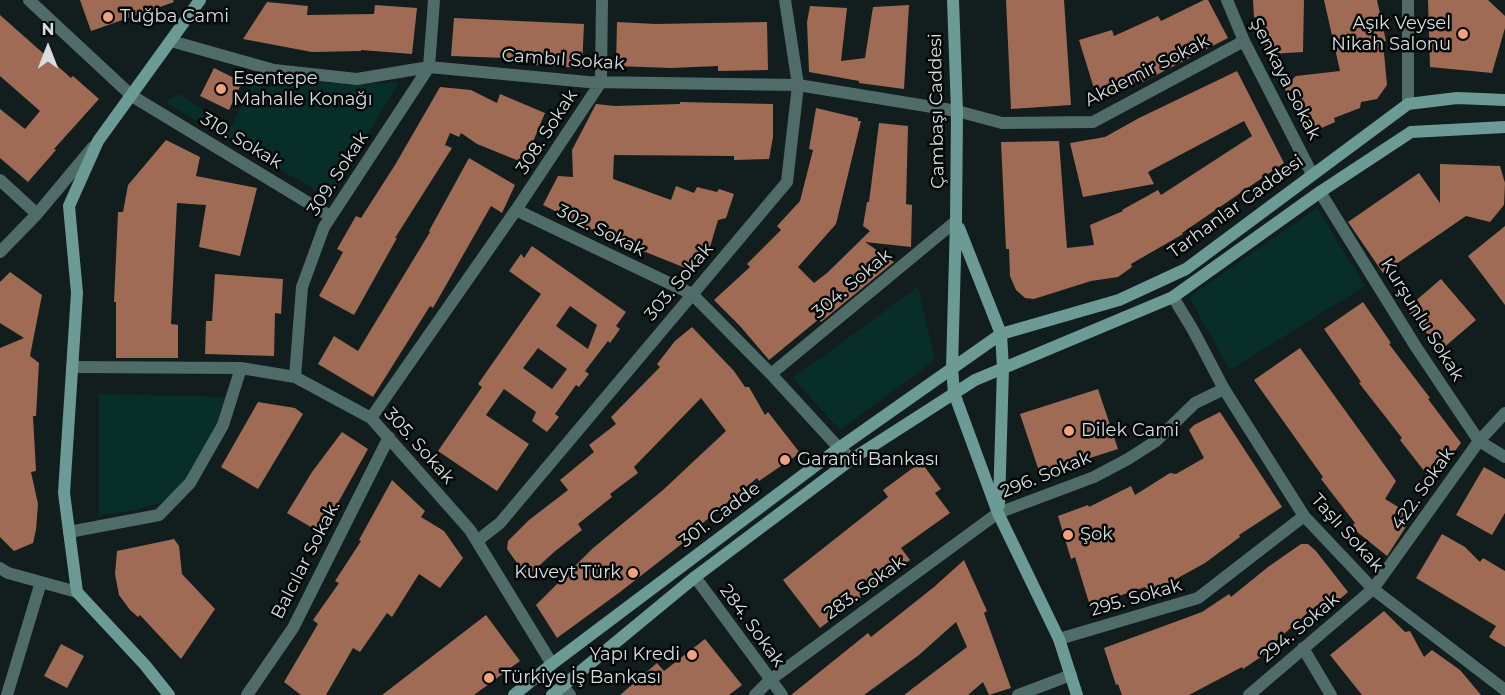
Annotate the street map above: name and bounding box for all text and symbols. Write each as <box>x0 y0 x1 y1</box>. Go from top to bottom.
place label: Tuğba Cami <box>120 6 229 28</box>
marker: Tuğba Cami <box>101 10 115 24</box>
place label: Aşık Veysel Nikah Salonu <box>1331 13 1451 56</box>
street label: Şenkaya Sokak <box>1245 14 1325 144</box>
north arrow <box>18 18 78 78</box>
text: N <box>42 20 54 39</box>
marker: Aşık Veysel Nikah Salonu <box>1456 27 1470 41</box>
street label: Akdemir Sokak <box>1081 30 1213 112</box>
street label: Çambaşı Caddesi <box>925 33 949 189</box>
street label: Cambıl Sokak <box>501 45 625 75</box>
place label: Esentepe Mahalle Konağı <box>233 68 372 110</box>
marker: Esentepe Mahalle Konağı <box>214 82 228 96</box>
street label: 308. Sokak <box>512 86 582 178</box>
street label: 310. Sokak <box>196 108 286 174</box>
street label: 309. Sokak <box>303 128 373 220</box>
street label: Tarhanlar Caddesi <box>1164 151 1308 263</box>
street label: 302. Sokak <box>553 200 649 262</box>
street label: 303. Sokak <box>640 239 718 325</box>
street label: 304. Sokak <box>808 244 896 324</box>
street label: Kurşunlu Sokak <box>1376 255 1468 385</box>
street label: 305. Sokak <box>379 403 459 489</box>
place label: Dilek Cami <box>1081 420 1179 442</box>
marker: Dilek Cami <box>1062 424 1076 438</box>
street label: 422. Sokak <box>1387 444 1459 534</box>
street label: 296. Sokak <box>998 447 1094 503</box>
place label: Garanti Bankası <box>797 449 939 471</box>
marker: Garanti Bankası <box>778 453 792 467</box>
street label: 301. Cadde <box>675 478 765 552</box>
street label: Taşlı Sokak <box>1306 489 1388 577</box>
street label: Balcılar Sokak. <box>267 497 345 623</box>
place label: Şok <box>1080 524 1113 546</box>
marker: Şok <box>1061 528 1075 542</box>
street label: 283. Sokak <box>820 551 910 625</box>
place label: Kuveyt Türk <box>514 562 621 584</box>
marker: Kuveyt Türk <box>626 566 640 580</box>
street label: 295. Sokak <box>1088 575 1184 621</box>
street label: 284. Sokak <box>715 580 789 672</box>
street label: 294. Sokak <box>1256 589 1344 667</box>
place label: Yapı Kredi <box>590 644 680 666</box>
marker: Yapı Kredi <box>685 648 699 662</box>
place label: Türkiye İş Bankası <box>501 667 661 689</box>
marker: Türkiye İş Bankası <box>482 671 496 685</box>

